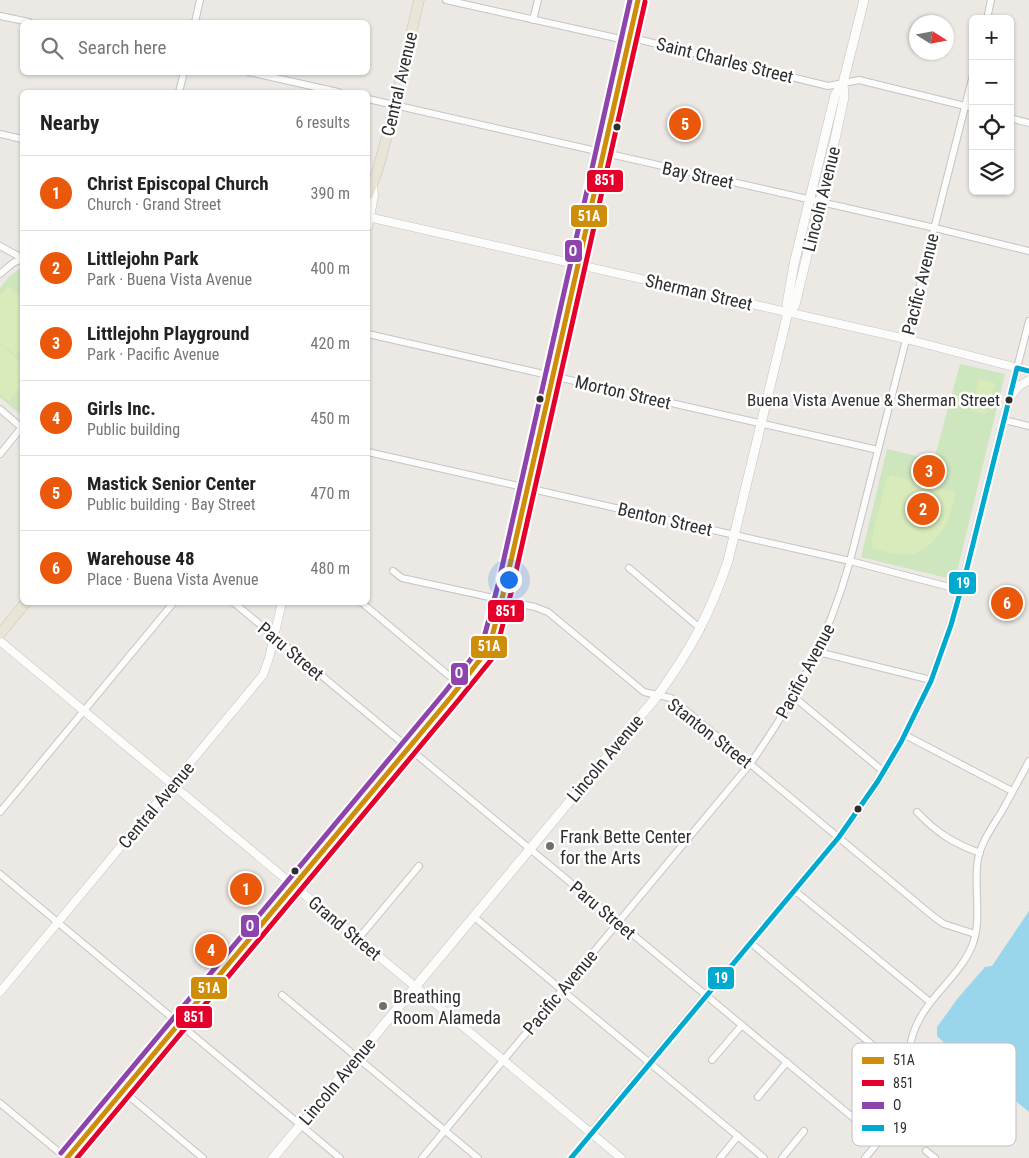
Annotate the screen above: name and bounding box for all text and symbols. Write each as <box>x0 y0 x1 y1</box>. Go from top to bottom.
north arrow <box>909 15 954 60</box>
map controls <box>969 15 1014 195</box>
button: + <box>969 15 1014 60</box>
search box <box>20 20 370 75</box>
street label: Central Avenue <box>377 30 421 138</box>
street label: Saint Charles Street <box>654 33 796 87</box>
icon: search <box>38 34 66 62</box>
text: Search here <box>78 36 166 59</box>
button: − <box>969 60 1014 105</box>
pin: 5 <box>669 105 701 143</box>
button: locate <box>969 105 1014 150</box>
text: Nearby <box>40 111 99 135</box>
text: 6 results <box>295 113 350 132</box>
unlabelled marker <box>612 122 622 132</box>
street label: Lincoln Avenue <box>798 144 844 254</box>
button: layers <box>969 150 1014 195</box>
street label: Bay Street <box>661 157 735 193</box>
line badge: 851 <box>586 169 624 193</box>
text: Christ Episcopal Church <box>87 172 269 195</box>
text: 851 <box>594 172 616 188</box>
text: 1 <box>52 184 60 203</box>
text: 390 m <box>311 184 350 203</box>
text: Church · Grand Street <box>87 195 221 214</box>
line badge: 51A <box>570 204 608 228</box>
text: 51A <box>578 208 601 224</box>
street label: Pacific Avenue <box>897 231 943 337</box>
line badge: O <box>564 239 583 263</box>
text: O <box>569 243 577 259</box>
text: Littlejohn Park <box>87 247 199 270</box>
text: 2 <box>52 259 60 278</box>
text: 400 m <box>311 259 350 278</box>
street label: Sherman Street <box>643 269 755 315</box>
text: Park · Buena Vista Avenue <box>87 270 252 289</box>
text: Littlejohn Playground <box>87 322 249 345</box>
text: 3 <box>52 334 60 353</box>
text: 420 m <box>311 334 350 353</box>
text: Park · Pacific Avenue <box>87 345 219 364</box>
street label: Morton Street <box>573 371 673 413</box>
place label: Buena Vista Avenue & Sherman Street <box>747 390 1000 410</box>
unlabelled marker <box>535 394 545 404</box>
marker: Buena Vista Avenue & Sherman Street <box>1004 395 1014 405</box>
text: Girls Inc. <box>87 397 156 420</box>
text: 4 <box>52 409 60 428</box>
text: 450 m <box>311 409 350 428</box>
text: Public building <box>87 420 180 439</box>
pin: 3 <box>913 452 945 490</box>
text: Mastick Senior Center <box>87 472 256 495</box>
text: 5 <box>52 484 60 503</box>
text: 470 m <box>311 484 350 503</box>
pin: 2 <box>907 490 939 528</box>
text: Public building · Bay Street <box>87 495 255 514</box>
street label: Benton Street <box>616 498 714 540</box>
text: Warehouse 48 <box>87 547 195 570</box>
text: 6 <box>52 559 60 578</box>
text: 480 m <box>311 559 350 578</box>
your location <box>496 567 522 593</box>
text: Place · Buena Vista Avenue <box>87 570 258 589</box>
line badge: 19 <box>948 571 977 595</box>
text: 19 <box>956 575 970 591</box>
pin: 6 <box>991 584 1023 622</box>
line badge: 851 <box>487 599 525 623</box>
text: 851 <box>495 603 517 619</box>
street label: Paru Street <box>254 618 328 684</box>
street label: Pacific Avenue <box>771 620 839 722</box>
line badge: 51A <box>470 635 508 659</box>
text: 51A <box>478 638 501 654</box>
line badge: O <box>450 662 469 686</box>
text: O <box>455 665 463 681</box>
street label: Stanton Street <box>664 694 756 772</box>
street label: Lincoln Avenue <box>562 710 648 806</box>
street label: Central Avenue <box>114 757 198 853</box>
unlabelled marker <box>853 804 863 814</box>
place label: Frank Bette Center for the Arts <box>560 826 692 868</box>
marker: Frank Bette Center for the Arts <box>544 840 556 852</box>
unlabelled marker <box>290 866 300 876</box>
pin: 1 <box>230 870 262 908</box>
street label: Paru Street <box>566 877 640 943</box>
street label: Grand Street <box>304 892 386 964</box>
line badge: O <box>240 914 260 938</box>
text: O <box>246 918 254 934</box>
pin: 4 <box>195 931 227 969</box>
street label: Pacific Avenue <box>519 945 601 1039</box>
line badge: 19 <box>707 966 735 990</box>
text: 19 <box>714 970 728 986</box>
line badge: 51A <box>190 976 228 1000</box>
text: 51A <box>198 980 221 996</box>
place label: Breathing Room Alameda <box>393 986 501 1028</box>
marker: Breathing Room Alameda <box>377 1000 389 1012</box>
line badge: 851 <box>175 1005 213 1029</box>
text: 851 <box>183 1009 205 1025</box>
street label: Lincoln Avenue <box>294 1033 380 1129</box>
legend <box>852 1043 1016 1146</box>
text: 51A <box>893 1052 915 1068</box>
text: 851 <box>893 1075 914 1091</box>
text: O <box>893 1097 901 1113</box>
text: 19 <box>893 1120 907 1136</box>

